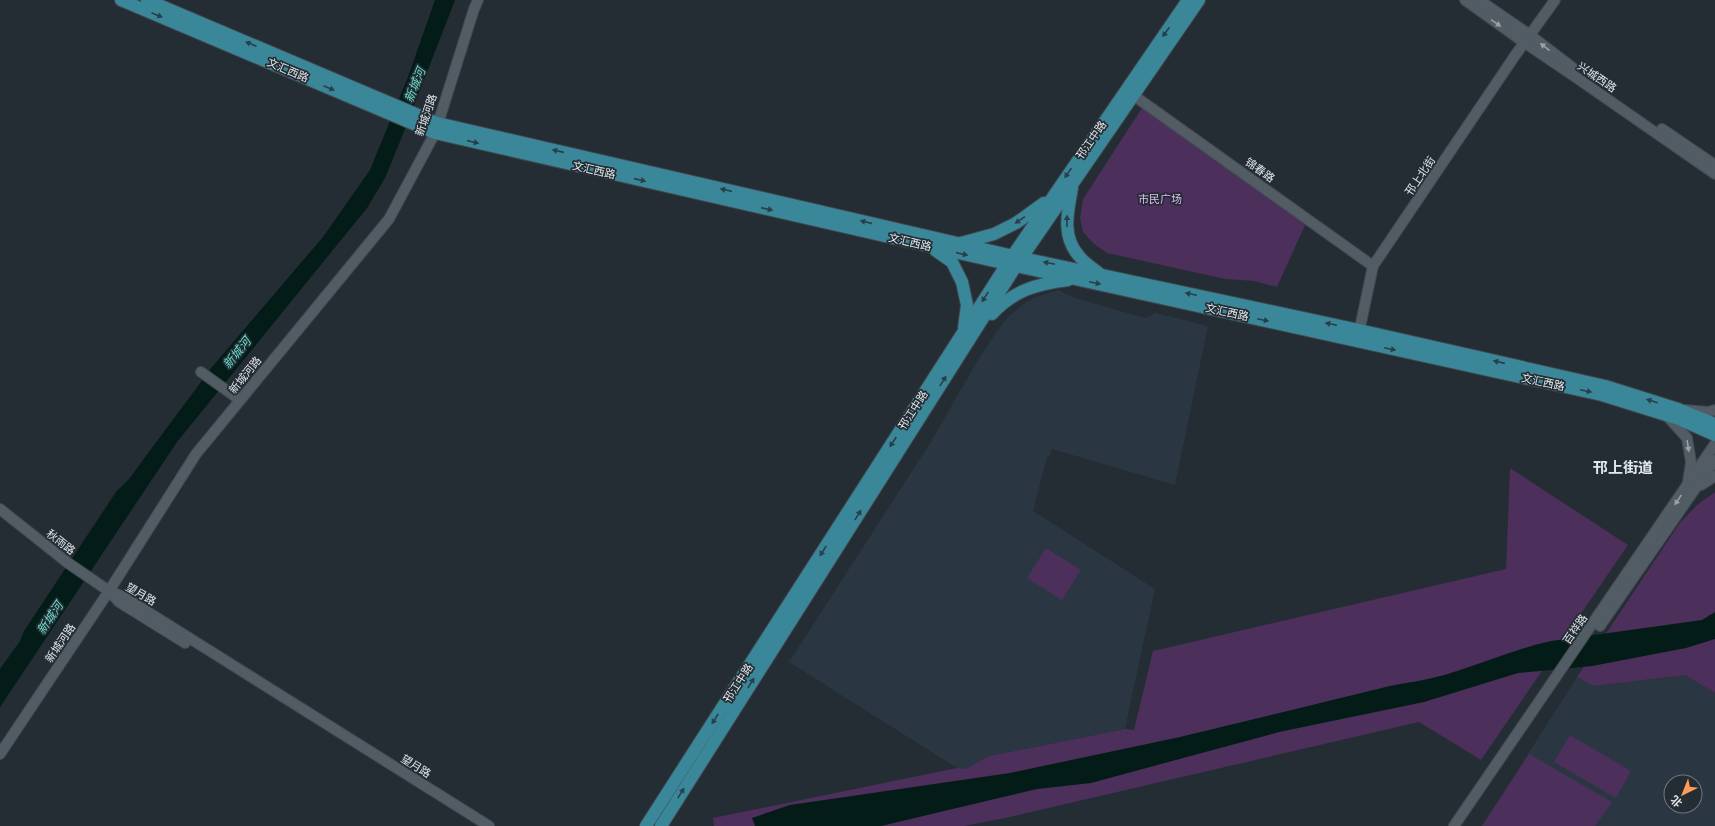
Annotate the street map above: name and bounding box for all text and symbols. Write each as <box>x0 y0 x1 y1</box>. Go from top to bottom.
one-way arrow <box>152 12 163 18</box>
one-way arrow <box>1491 19 1502 27</box>
one-way arrow <box>1162 27 1170 37</box>
one-way arrow <box>245 41 256 47</box>
one-way arrow <box>1539 43 1550 51</box>
street label: 文汇西路 <box>265 54 311 85</box>
street label: 兴城西路 <box>1575 58 1620 95</box>
water label: 新城河 <box>400 63 430 105</box>
one-way arrow <box>323 85 335 91</box>
street label: 新城河路 <box>411 92 440 138</box>
street label: 邗江中路 <box>1072 117 1109 162</box>
one-way arrow <box>466 139 479 145</box>
one-way arrow <box>552 148 564 154</box>
street label: 邗上北街 <box>1401 153 1438 198</box>
street label: 锦春路 <box>1242 154 1278 185</box>
street label: 文汇西路 <box>571 157 617 182</box>
one-way arrow <box>1064 168 1072 179</box>
one-way arrow <box>634 178 646 184</box>
one-way arrow <box>720 186 732 192</box>
park label: 市民广场 <box>1138 191 1182 206</box>
one-way arrow <box>761 207 773 213</box>
one-way arrow <box>1064 215 1071 227</box>
one-way arrow <box>1014 216 1025 224</box>
one-way arrow <box>860 218 872 224</box>
street label: 文汇西路 <box>887 229 933 254</box>
one-way arrow <box>956 251 968 257</box>
one-way arrow <box>1043 260 1055 266</box>
one-way arrow <box>1089 281 1102 287</box>
one-way arrow <box>982 291 989 303</box>
one-way arrow <box>1184 291 1197 297</box>
street label: 文汇西路 <box>1204 300 1250 323</box>
one-way arrow <box>1257 318 1270 324</box>
one-way arrow <box>1325 321 1338 327</box>
water label: 新城河 <box>219 332 256 372</box>
one-way arrow <box>1384 346 1396 352</box>
street label: 新城河路 <box>225 353 264 397</box>
one-way arrow <box>1493 359 1505 365</box>
street label: 文汇西路 <box>1520 370 1566 393</box>
one-way arrow <box>939 376 947 386</box>
street label: 邗江中路 <box>894 387 931 432</box>
one-way arrow <box>1580 389 1592 395</box>
one-way arrow <box>1646 398 1658 404</box>
one-way arrow <box>889 436 896 447</box>
one-way arrow <box>1685 440 1691 452</box>
district label: 邗上街道 <box>1593 457 1653 477</box>
one-way arrow <box>1674 495 1682 505</box>
one-way arrow <box>855 509 862 520</box>
street label: 秋雨路 <box>44 526 79 558</box>
one-way arrow <box>819 545 826 557</box>
street label: 望月路 <box>123 579 159 608</box>
water label: 新城河 <box>32 596 68 637</box>
street label: 百祥路 <box>1559 611 1590 647</box>
street label: 新城河路 <box>41 620 78 665</box>
street label: 邗江中路 <box>719 660 756 705</box>
one-way arrow <box>747 678 755 688</box>
one-way arrow <box>711 714 718 725</box>
street label: 望月路 <box>398 750 434 781</box>
north arrow <box>1663 774 1703 814</box>
one-way arrow <box>678 787 685 799</box>
text: 北 <box>1667 792 1685 811</box>

